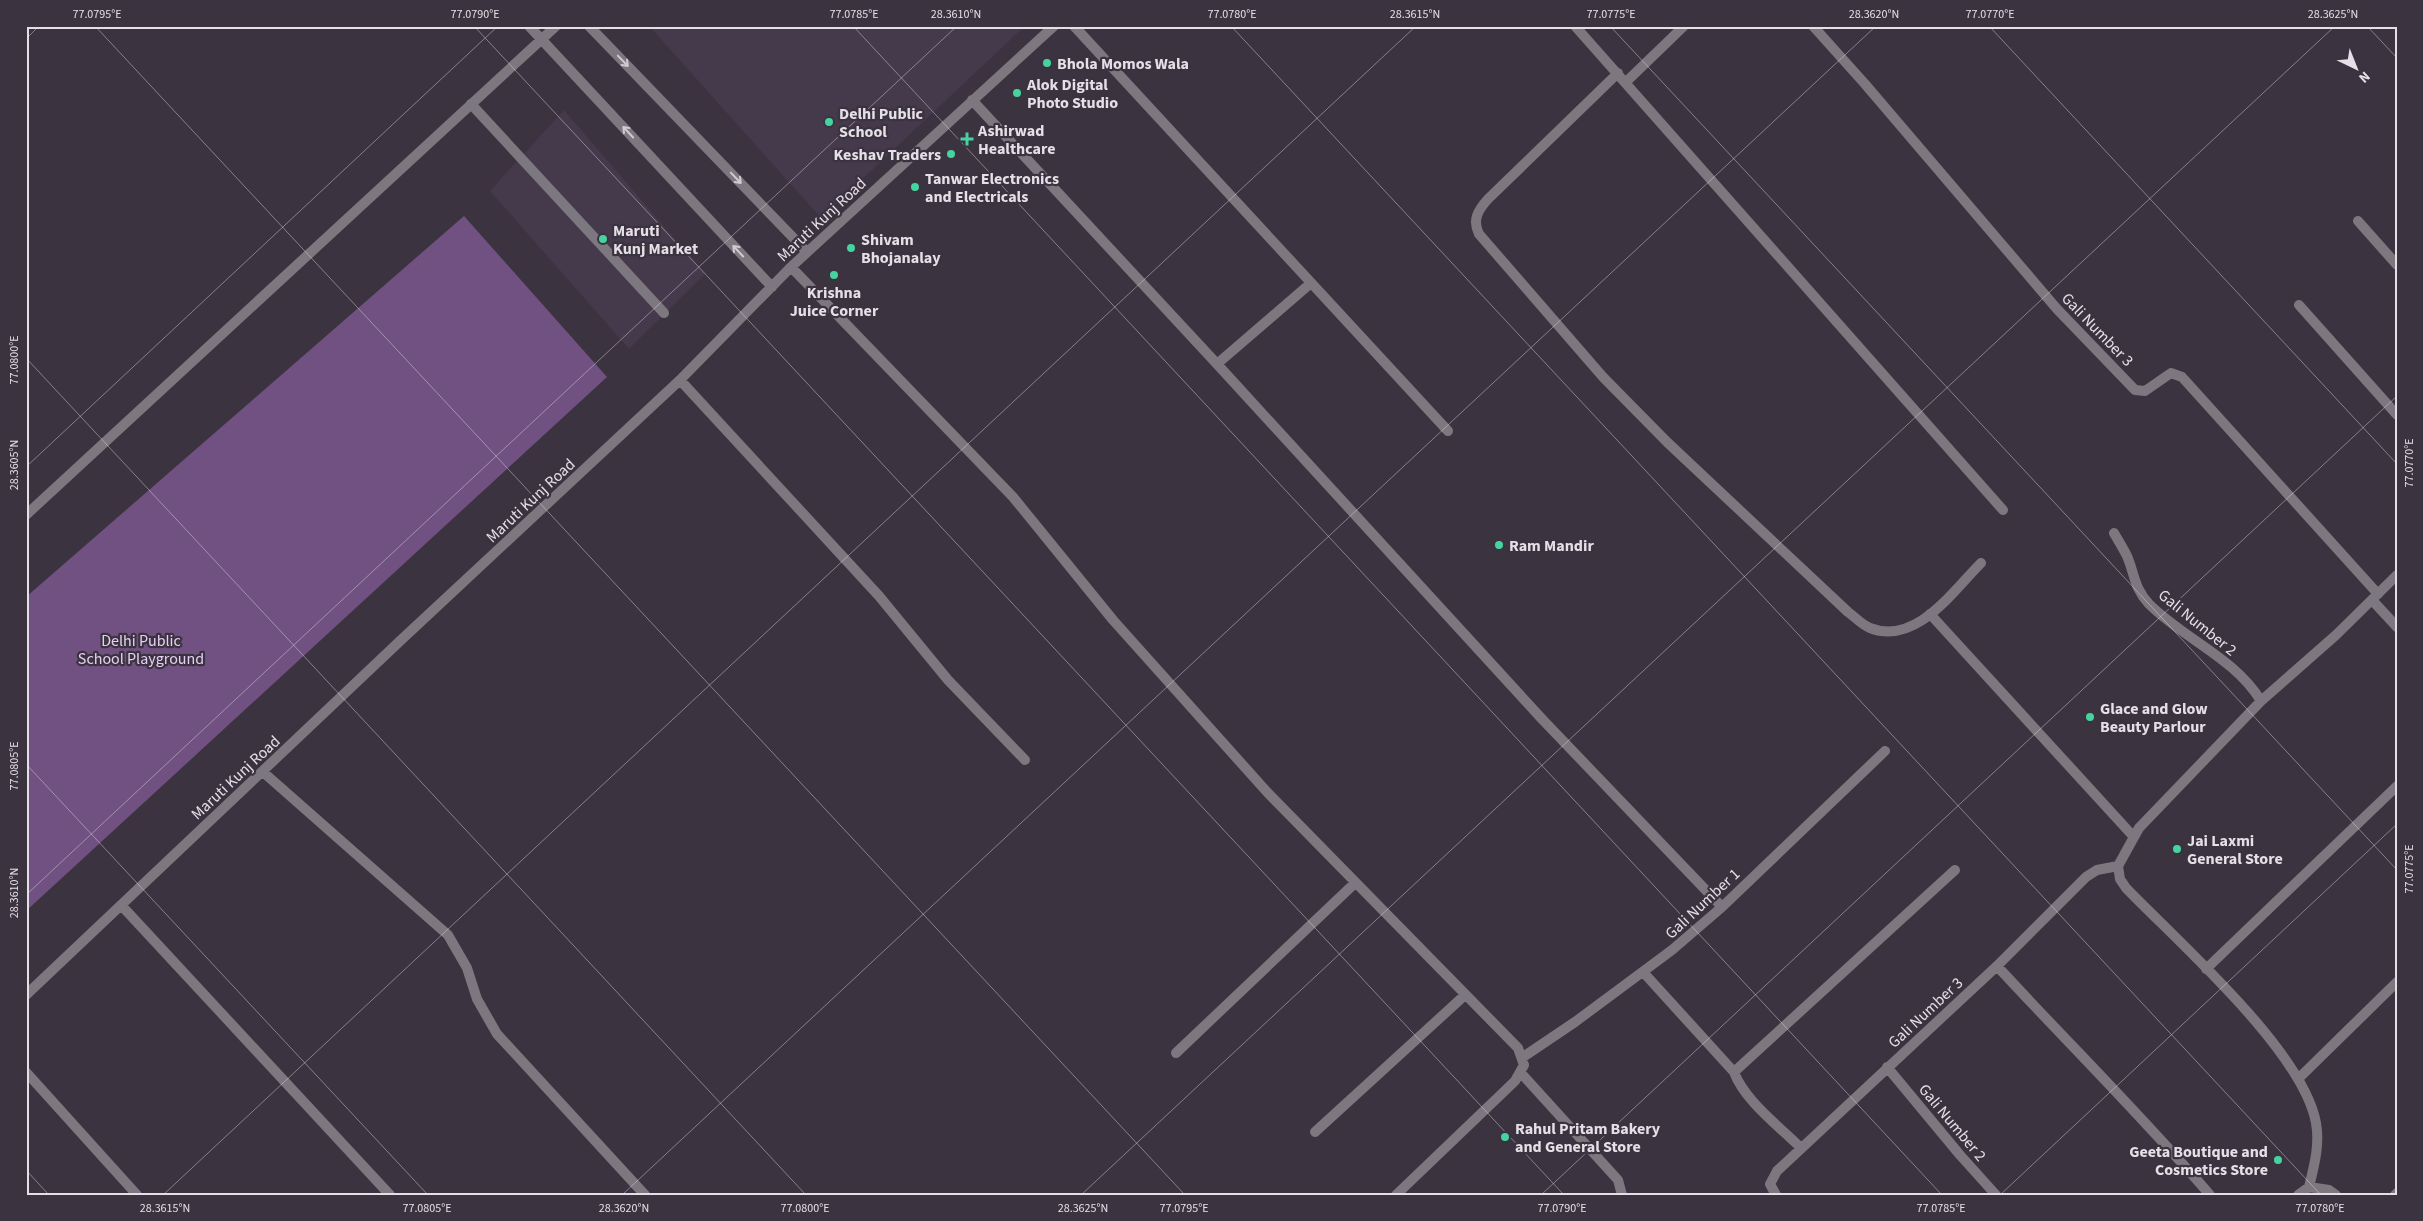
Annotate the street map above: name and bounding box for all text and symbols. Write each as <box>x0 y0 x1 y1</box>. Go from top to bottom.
text: 77.0795°E <box>72 6 122 23</box>
text: 77.0790°E <box>450 6 500 23</box>
text: 77.0785°E <box>829 6 879 23</box>
text: 28.3610°N <box>931 6 981 23</box>
text: 77.0780°E <box>1207 6 1257 23</box>
text: 28.3615°N <box>1390 6 1440 23</box>
text: 77.0775°E <box>1586 6 1636 23</box>
text: 28.3620°N <box>1849 6 1899 23</box>
text: 77.0770°E <box>1965 6 2015 23</box>
text: 28.3625°N <box>2308 6 2358 23</box>
north arrow <box>2330 42 2380 92</box>
place label: Bhola Momos Wala <box>1057 53 1189 75</box>
one-way arrow <box>617 55 629 68</box>
marker: Bhola Momos Wala <box>1041 57 1053 69</box>
text: N <box>2354 66 2374 87</box>
place label: Alok Digital Photo Studio <box>1026 74 1118 114</box>
marker: Alok Digital Photo Studio <box>1011 87 1023 99</box>
place label: Delhi Public School <box>839 103 924 143</box>
marker: Delhi Public School <box>823 116 835 128</box>
place label: Ashirwad Healthcare <box>977 120 1055 160</box>
one-way arrow <box>622 126 633 139</box>
marker: Ashirwad Healthcare <box>960 132 974 146</box>
place label: Keshav Traders <box>834 144 941 166</box>
marker: Keshav Traders <box>945 148 957 160</box>
place label: Tanwar Electronics and Electricals <box>925 168 1059 208</box>
one-way arrow <box>730 172 742 184</box>
street label: Maruti Kunj Road <box>772 173 871 267</box>
marker: Tanwar Electronics and Electricals <box>909 181 921 193</box>
place label: Maruti Kunj Market <box>613 220 698 260</box>
place label: Shivam Bhojanalay <box>861 229 941 269</box>
marker: Maruti Kunj Market <box>597 233 609 245</box>
marker: Shivam Bhojanalay <box>845 242 857 254</box>
one-way arrow <box>732 245 744 258</box>
marker: Krishna Juice Corner <box>828 269 840 281</box>
place label: Krishna Juice Corner <box>790 282 879 322</box>
street label: Gali Number 3 <box>2056 288 2138 372</box>
text: 77.0800°E <box>6 335 23 385</box>
text: 77.0770°E <box>2401 438 2418 488</box>
text: 28.3605°N <box>6 440 23 490</box>
street label: Maruti Kunj Road <box>481 454 580 548</box>
place label: Ram Mandir <box>1509 535 1594 557</box>
marker: Ram Mandir <box>1493 539 1505 551</box>
street label: Gali Number 2 <box>2154 584 2241 661</box>
park label: Delhi Public School Playground <box>78 630 204 670</box>
place label: Glace and Glow Beauty Parlour <box>2100 698 2208 738</box>
marker: Glace and Glow Beauty Parlour <box>2084 711 2096 723</box>
street label: Maruti Kunj Road <box>186 731 285 825</box>
text: 77.0805°E <box>6 741 23 791</box>
place label: Jai Laxmi General Store <box>2187 830 2283 870</box>
marker: Jai Laxmi General Store <box>2171 843 2183 855</box>
text: 77.0775°E <box>2401 844 2418 894</box>
street label: Gali Number 1 <box>1660 863 1745 944</box>
text: 28.3610°N <box>6 868 23 918</box>
street label: Gali Number 3 <box>1883 972 1968 1053</box>
street label: Gali Number 2 <box>1913 1079 1991 1166</box>
place label: Rahul Pritam Bakery and General Store <box>1515 1118 1661 1158</box>
marker: Rahul Pritam Bakery and General Store <box>1499 1131 1511 1143</box>
place label: Geeta Boutique and Cosmetics Store <box>2129 1141 2268 1181</box>
marker: Geeta Boutique and Cosmetics Store <box>2272 1154 2284 1166</box>
text: 28.3615°N <box>140 1200 190 1217</box>
text: 77.0805°E <box>402 1200 452 1217</box>
text: 28.3620°N <box>599 1200 649 1217</box>
text: 77.0800°E <box>780 1200 830 1217</box>
text: 28.3625°N <box>1058 1200 1108 1217</box>
text: 77.0795°E <box>1159 1200 1209 1217</box>
text: 77.0790°E <box>1537 1200 1587 1217</box>
text: 77.0785°E <box>1916 1200 1966 1217</box>
text: 77.0780°E <box>2295 1200 2345 1217</box>

